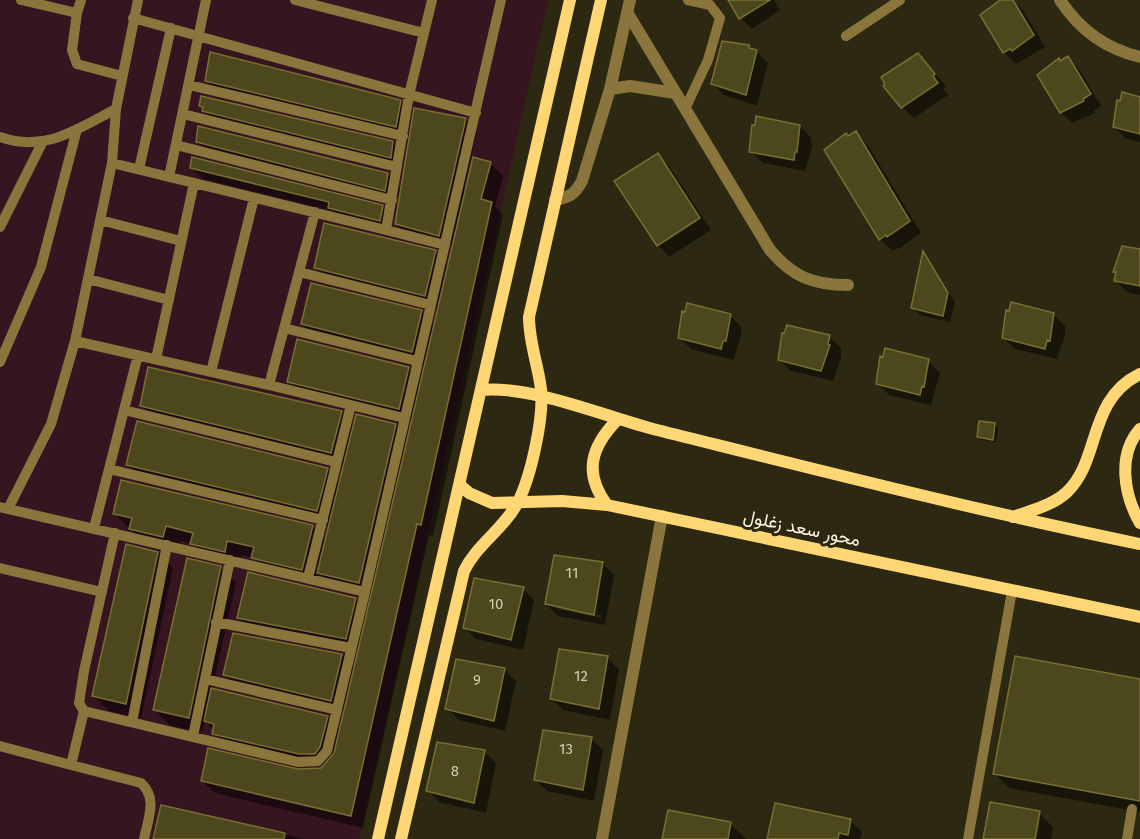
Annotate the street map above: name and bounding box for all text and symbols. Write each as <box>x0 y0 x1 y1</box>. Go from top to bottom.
street label: محور سعد زغلول <box>741 505 863 551</box>
house number: 11 <box>566 564 578 582</box>
house number: 10 <box>489 595 503 613</box>
house number: 12 <box>574 667 588 685</box>
house number: 9 <box>473 671 481 689</box>
house number: 13 <box>559 740 573 758</box>
house number: 8 <box>451 762 459 780</box>

